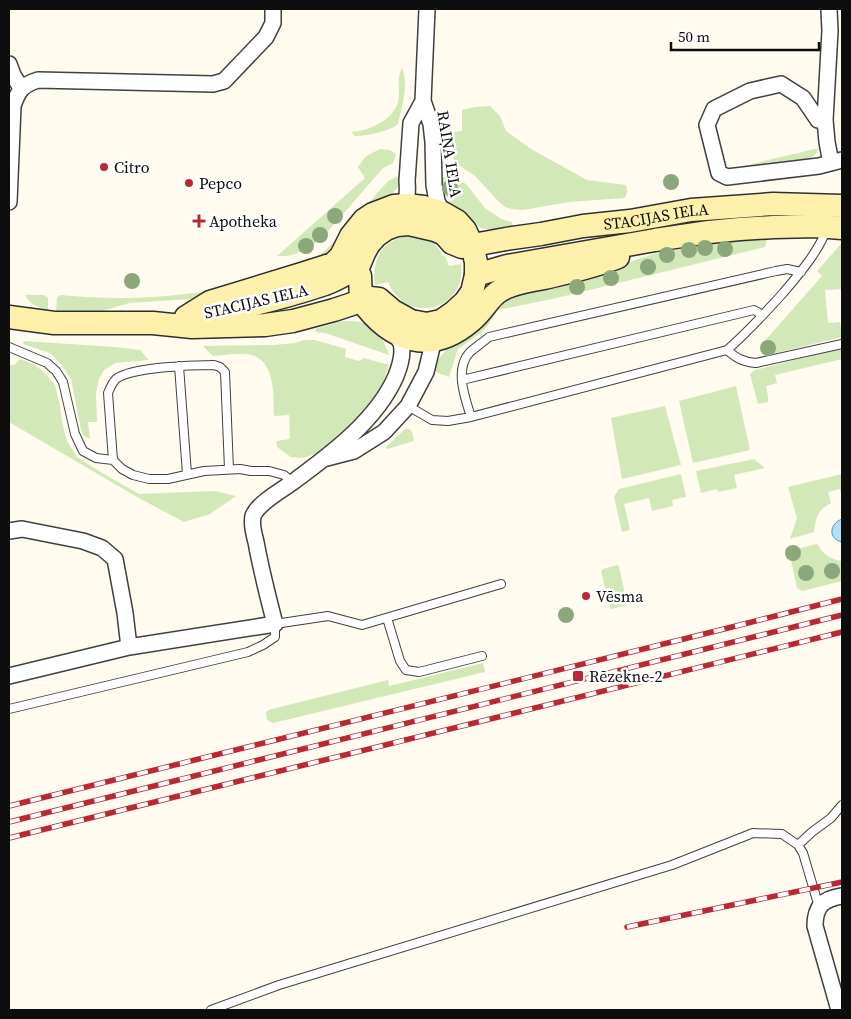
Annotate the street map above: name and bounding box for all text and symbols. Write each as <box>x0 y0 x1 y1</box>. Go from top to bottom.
scale bar <box>671 20 818 52</box>
text: 50 m <box>678 26 710 47</box>
street label: RAIŅA IELA <box>432 109 468 200</box>
place label: Citro <box>114 156 150 178</box>
marker: Citro <box>98 161 110 173</box>
place label: Pepco <box>199 172 242 194</box>
marker: Pepco <box>183 177 195 189</box>
street label: STACIJAS IELA <box>602 198 710 235</box>
place label: Apotheka <box>209 210 278 232</box>
marker: Apotheka <box>193 215 205 227</box>
street label: STACIJAS IELA <box>202 278 311 324</box>
place label: Vēsma <box>596 585 644 607</box>
marker: Vēsma <box>580 590 592 602</box>
place label: Rēzekne-2 <box>589 665 662 687</box>
marker: Rēzekne-2 <box>571 669 585 683</box>

